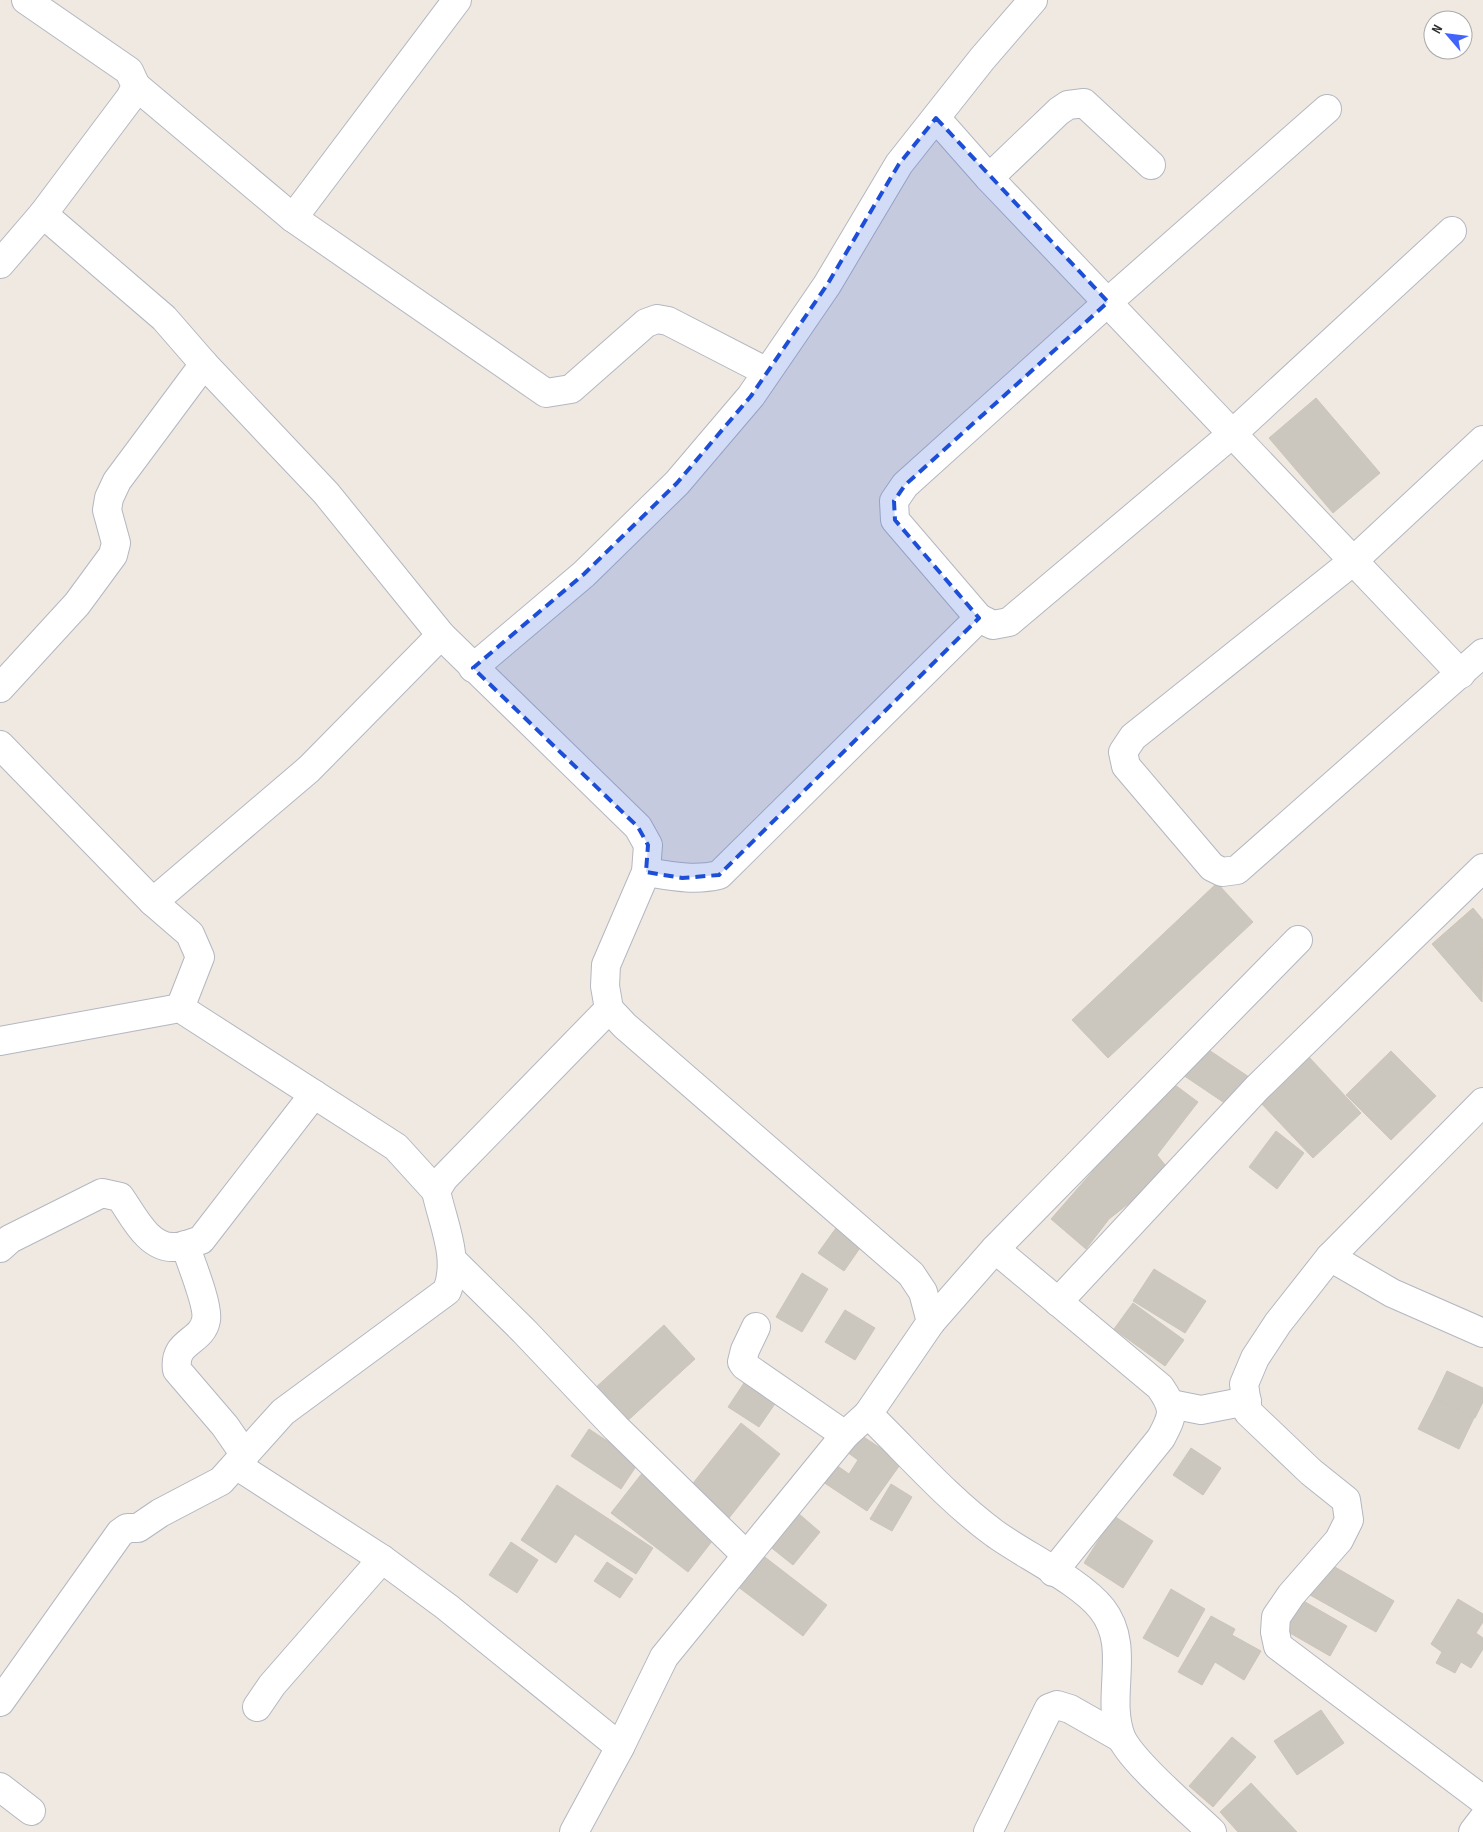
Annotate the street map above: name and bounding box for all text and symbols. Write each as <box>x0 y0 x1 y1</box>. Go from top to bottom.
north arrow <box>1423 10 1473 60</box>
text: N <box>1428 22 1446 36</box>

